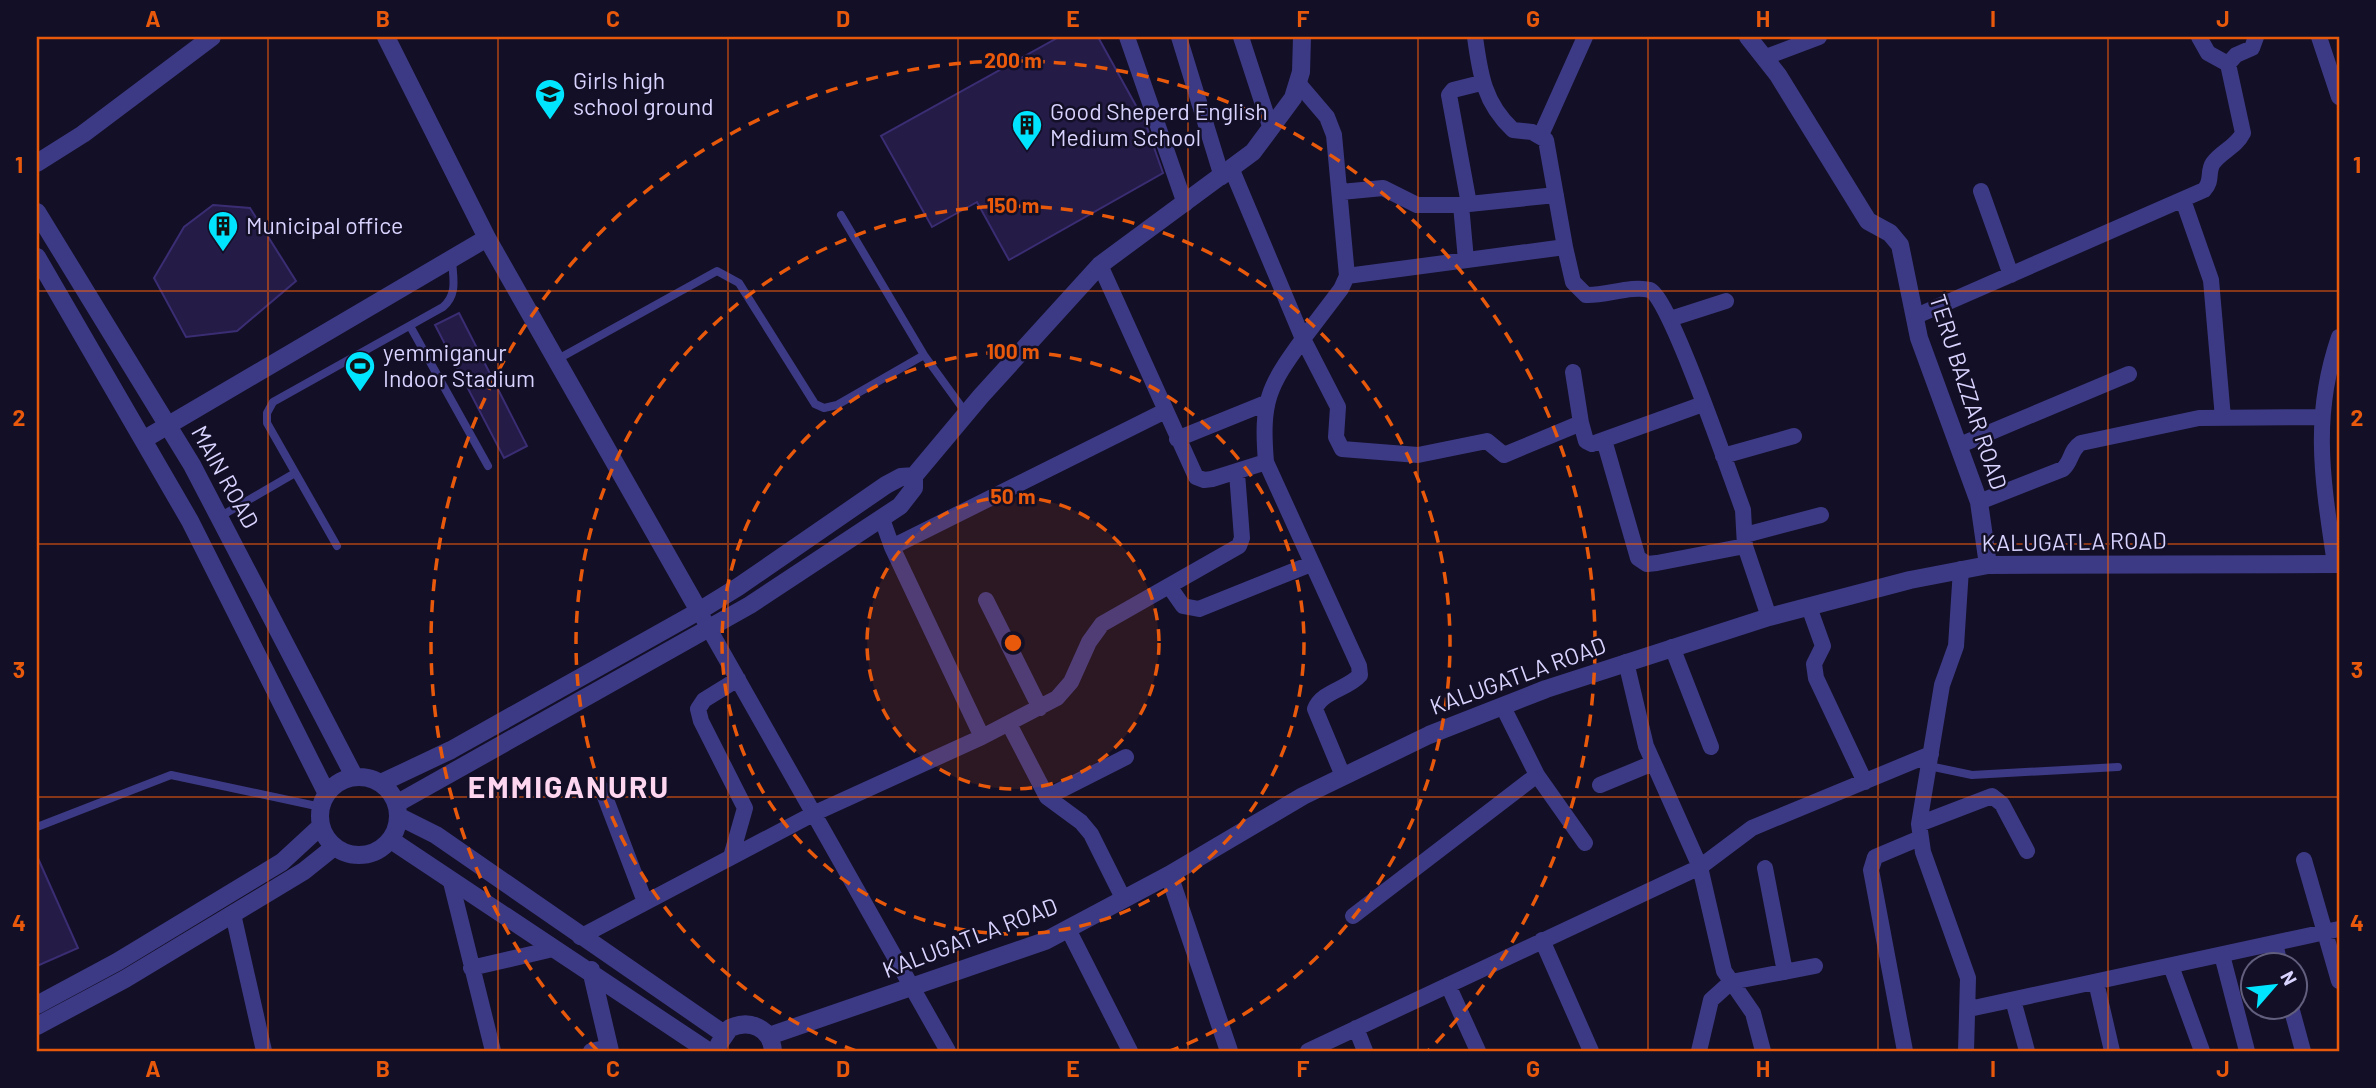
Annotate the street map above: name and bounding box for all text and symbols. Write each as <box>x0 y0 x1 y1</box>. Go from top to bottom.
text: A <box>145 4 161 32</box>
text: B <box>376 4 390 32</box>
text: C <box>606 4 620 32</box>
text: D <box>836 4 850 32</box>
text: E <box>1066 4 1080 32</box>
text: F <box>1297 4 1310 32</box>
text: G <box>1526 4 1540 32</box>
text: H <box>1756 4 1770 32</box>
text: I <box>1990 4 1996 32</box>
text: J <box>2216 4 2230 32</box>
text: 200 m <box>984 47 1042 72</box>
place label: Girls high school ground <box>573 66 713 120</box>
school or university icon: Girls high school ground <box>533 77 567 121</box>
place label: Good Sheperd English Medium School <box>1050 97 1268 151</box>
building icon: Good Sheperd English Medium School <box>1010 108 1044 152</box>
text: 1 <box>15 150 23 178</box>
text: 1 <box>2353 150 2361 178</box>
text: 150 m <box>987 192 1039 217</box>
building icon: Municipal office <box>206 209 240 253</box>
place label: Municipal office <box>246 211 403 239</box>
street label: TERU BAZZAR ROAD <box>1924 291 2014 493</box>
place label: yemmiganur Indoor Stadium <box>383 338 535 392</box>
text: 100 m <box>986 338 1040 363</box>
sports icon: yemmiganur Indoor Stadium <box>343 349 377 393</box>
text: 2 <box>13 403 25 431</box>
text: 2 <box>2351 403 2363 431</box>
street label: MAIN ROAD <box>186 420 266 533</box>
text: 50 m <box>990 483 1036 508</box>
street label: KALUGATLA ROAD <box>1981 525 2167 557</box>
street label: KALUGATLA ROAD <box>1426 630 1609 720</box>
centre of rings <box>1001 631 1025 655</box>
text: 3 <box>13 655 25 683</box>
text: 3 <box>2351 655 2363 683</box>
district label: EMMIGANURU <box>468 768 670 804</box>
street label: KALUGATLA ROAD <box>878 891 1061 983</box>
text: 4 <box>12 908 26 936</box>
text: 4 <box>2350 908 2364 936</box>
north arrow <box>2240 951 2310 1021</box>
text: N <box>2276 967 2303 989</box>
text: A <box>145 1054 161 1082</box>
text: B <box>376 1054 390 1082</box>
text: C <box>606 1054 620 1082</box>
text: D <box>836 1054 850 1082</box>
text: E <box>1066 1054 1080 1082</box>
text: F <box>1297 1054 1310 1082</box>
text: G <box>1526 1054 1540 1082</box>
text: H <box>1756 1054 1770 1082</box>
text: I <box>1990 1054 1996 1082</box>
text: J <box>2216 1054 2230 1082</box>

